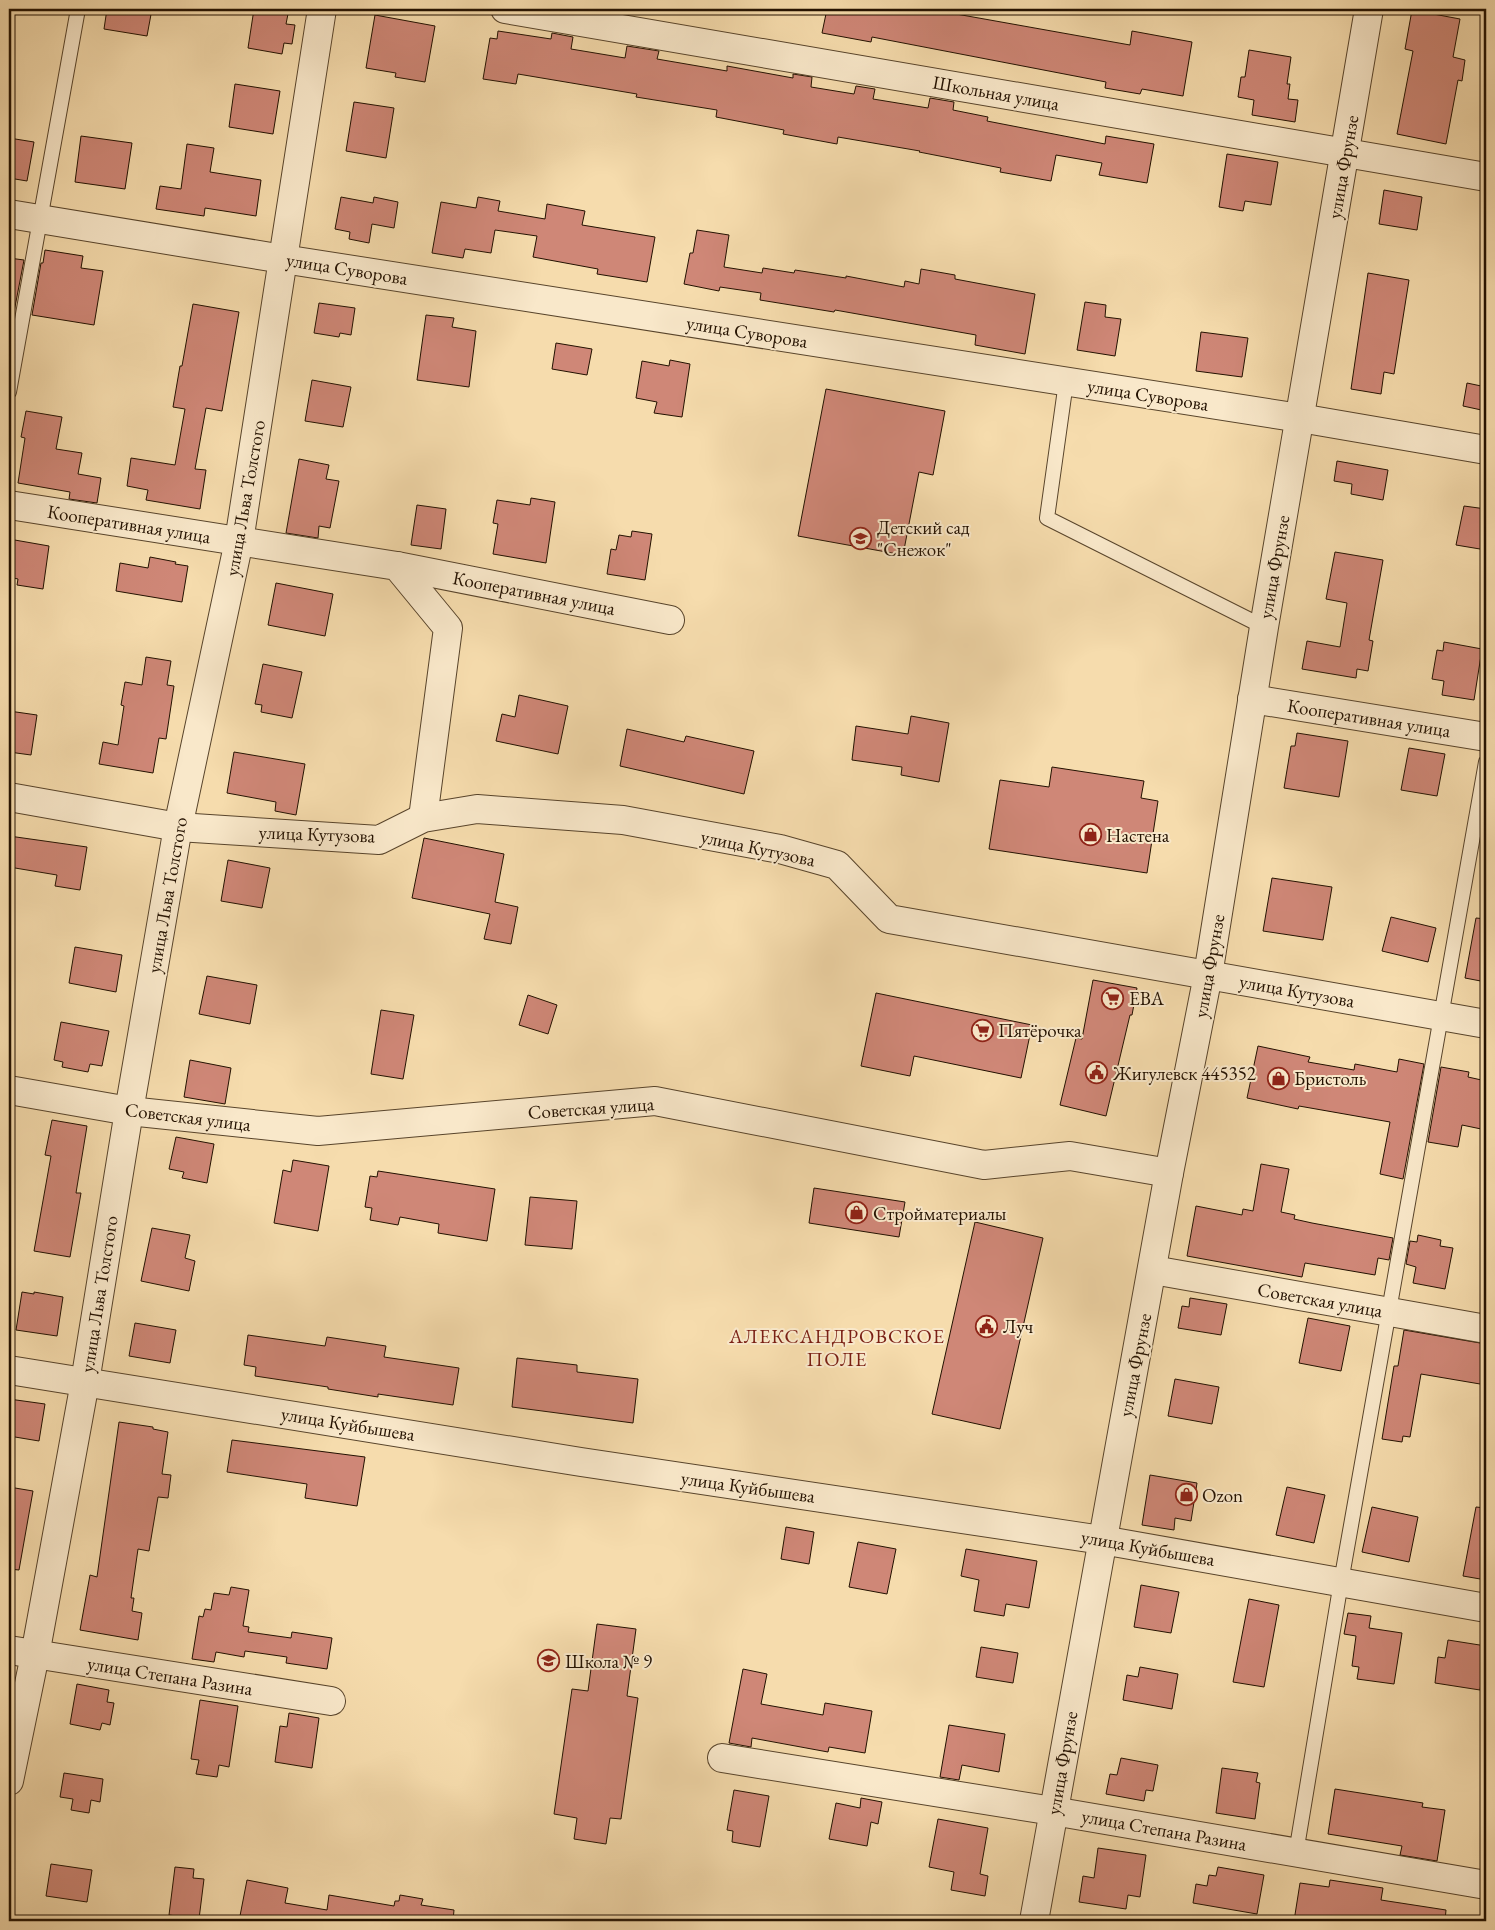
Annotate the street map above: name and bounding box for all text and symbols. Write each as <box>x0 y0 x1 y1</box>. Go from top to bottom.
street label: Школьная улица <box>931 70 1062 116</box>
street label: улица Фрунзе <box>1322 113 1364 221</box>
street label: улица Суворова <box>285 247 410 291</box>
street label: улица Суворова <box>685 310 810 354</box>
street label: улица Суворова <box>1086 373 1211 417</box>
street label: улица Льва Толстого <box>219 418 271 578</box>
street label: Кооперативная улица <box>46 499 213 549</box>
street label: улица Фрунзе <box>1253 513 1295 621</box>
place label: Детский сад "Снежок" <box>877 515 970 562</box>
school or university icon: Детский сад "Снежок" <box>849 526 873 550</box>
street label: Кооперативная улица <box>451 565 618 621</box>
street label: Кооперативная улица <box>1286 693 1453 743</box>
street label: улица Льва Толстого <box>141 815 193 975</box>
street label: улица Кутузова <box>258 819 376 849</box>
shop icon: Настена <box>1078 823 1102 847</box>
place label: Настена <box>1106 823 1170 848</box>
street label: улица Кутузова <box>698 824 818 872</box>
street label: улица Фрунзе <box>1188 912 1230 1020</box>
street label: улица Кутузова <box>1238 969 1357 1013</box>
supermarket icon: ЕВА <box>1101 986 1125 1010</box>
place label: ЕВА <box>1129 986 1165 1011</box>
supermarket icon: Пятёрочка <box>970 1018 994 1042</box>
place label: Пятёрочка <box>998 1018 1082 1043</box>
public building icon: Жигулевск 445352 <box>1085 1061 1109 1085</box>
place label: Жигулевск 445352 <box>1112 1061 1256 1086</box>
shop icon: Бристоль <box>1266 1066 1290 1090</box>
place label: Бристоль <box>1294 1066 1367 1091</box>
street label: Советская улица <box>527 1091 655 1125</box>
street label: Советская улица <box>124 1097 253 1137</box>
shop icon: Стройматериалы <box>845 1201 869 1225</box>
place label: Стройматериалы <box>873 1201 1007 1226</box>
street label: улица Льва Толстого <box>74 1214 124 1374</box>
street label: Советская улица <box>1255 1277 1385 1323</box>
street label: улица Фрунзе <box>1113 1311 1157 1419</box>
public building icon: Луч <box>975 1314 999 1338</box>
place label: Луч <box>1003 1314 1034 1339</box>
district label: АЛЕКСАНДРОВСКОЕ ПОЛЕ <box>728 1323 945 1372</box>
street label: улица Куйбышева <box>279 1401 417 1447</box>
street label: улица Куйбышева <box>679 1465 817 1509</box>
shop icon: Ozon <box>1174 1483 1198 1507</box>
place label: Ozon <box>1202 1483 1243 1508</box>
street label: улица Куйбышева <box>1079 1524 1217 1572</box>
school or university icon: Школа № 9 <box>537 1649 561 1673</box>
place label: Школа № 9 <box>565 1649 652 1674</box>
street label: улица Степана Разина <box>86 1651 255 1701</box>
street label: улица Фрунзе <box>1041 1709 1083 1817</box>
street label: улица Степана Разина <box>1080 1803 1249 1857</box>

